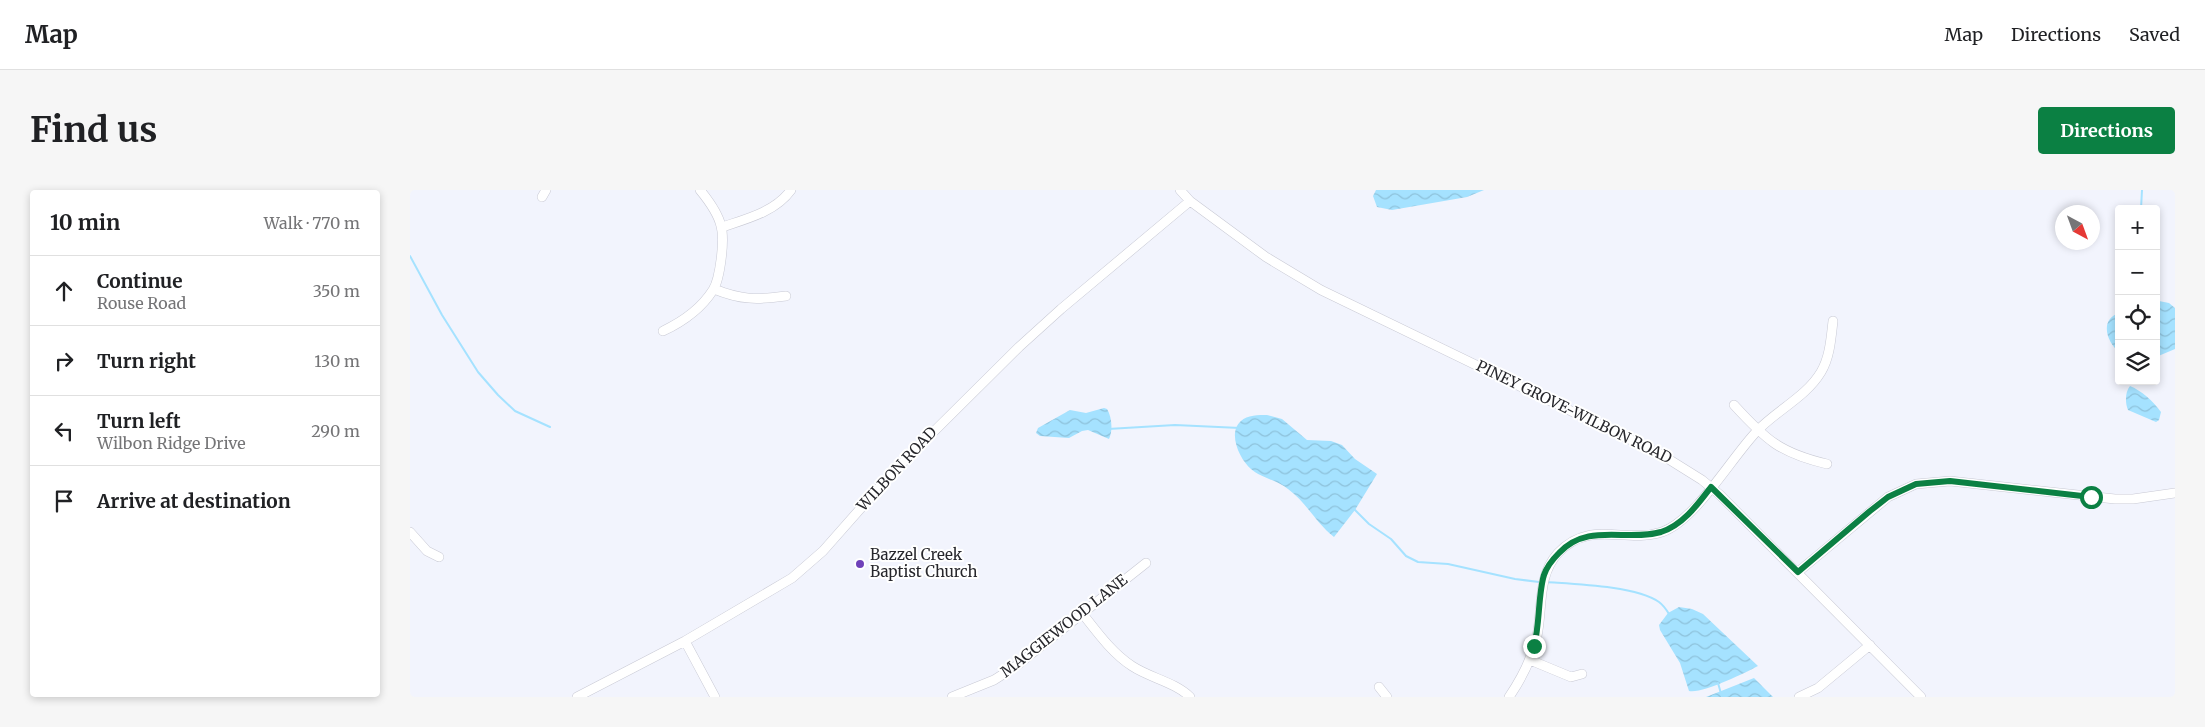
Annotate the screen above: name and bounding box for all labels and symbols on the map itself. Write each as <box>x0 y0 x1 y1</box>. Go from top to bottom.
north arrow <box>2055 205 2100 250</box>
street label: PINEY GROVE-WILBON ROAD <box>1473 356 1675 467</box>
street label: WILBON ROAD <box>852 422 941 516</box>
route start <box>2080 486 2103 509</box>
place label: Bazzel Creek Baptist Church <box>870 545 977 581</box>
marker: Bazzel Creek Baptist Church <box>854 558 866 570</box>
street label: MAGGIEWOOD LANE <box>996 570 1131 681</box>
route end <box>1523 635 1546 658</box>

